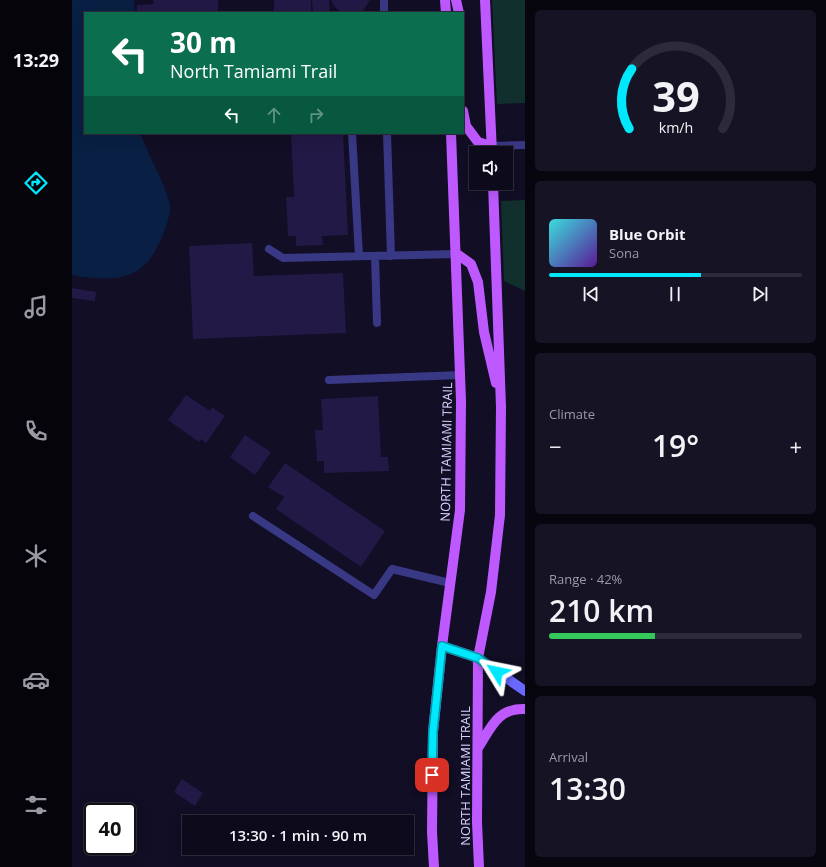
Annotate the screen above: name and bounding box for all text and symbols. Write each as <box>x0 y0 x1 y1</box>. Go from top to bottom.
text: 30 m <box>170 23 237 61</box>
icon: left <box>104 28 156 80</box>
text: 13:29 <box>13 48 59 72</box>
text: North Tamiami Trail <box>170 59 337 83</box>
text: 39 <box>652 68 699 124</box>
icon: left <box>221 104 243 126</box>
icon: ahead <box>263 104 285 126</box>
icon: right <box>305 104 327 126</box>
text: km/h <box>658 117 693 136</box>
map controls <box>469 146 513 190</box>
button: sound <box>469 146 513 190</box>
icon: directions <box>22 169 50 197</box>
text: Blue Orbit <box>609 224 686 244</box>
text: Sona <box>609 244 639 262</box>
icon: previous <box>580 283 602 305</box>
icon: pause <box>664 283 686 305</box>
icon: next <box>749 283 771 305</box>
icon: music <box>22 293 50 321</box>
street label: NORTH TAMIAMI TRAIL <box>436 382 456 522</box>
text: Climate <box>549 405 595 423</box>
icon: phone <box>22 417 50 445</box>
text: 19° <box>652 425 699 466</box>
text: − <box>549 431 562 461</box>
text: + <box>789 431 802 461</box>
icon: climate <box>22 542 50 570</box>
text: Range · 42% <box>549 570 622 588</box>
text: 210 km <box>549 590 654 631</box>
position arrow <box>476 651 518 693</box>
icon: car <box>22 666 50 694</box>
street label: NORTH TAMIAMI TRAIL <box>456 706 474 846</box>
text: Arrival <box>549 748 588 766</box>
pin <box>415 758 449 792</box>
icon: arrive <box>421 764 443 786</box>
text: 13:30 <box>549 768 626 809</box>
icon: filters <box>22 791 50 819</box>
speed limit sign: 40 <box>84 803 136 855</box>
text: 13:30 · 1 min · 90 m <box>229 825 367 845</box>

